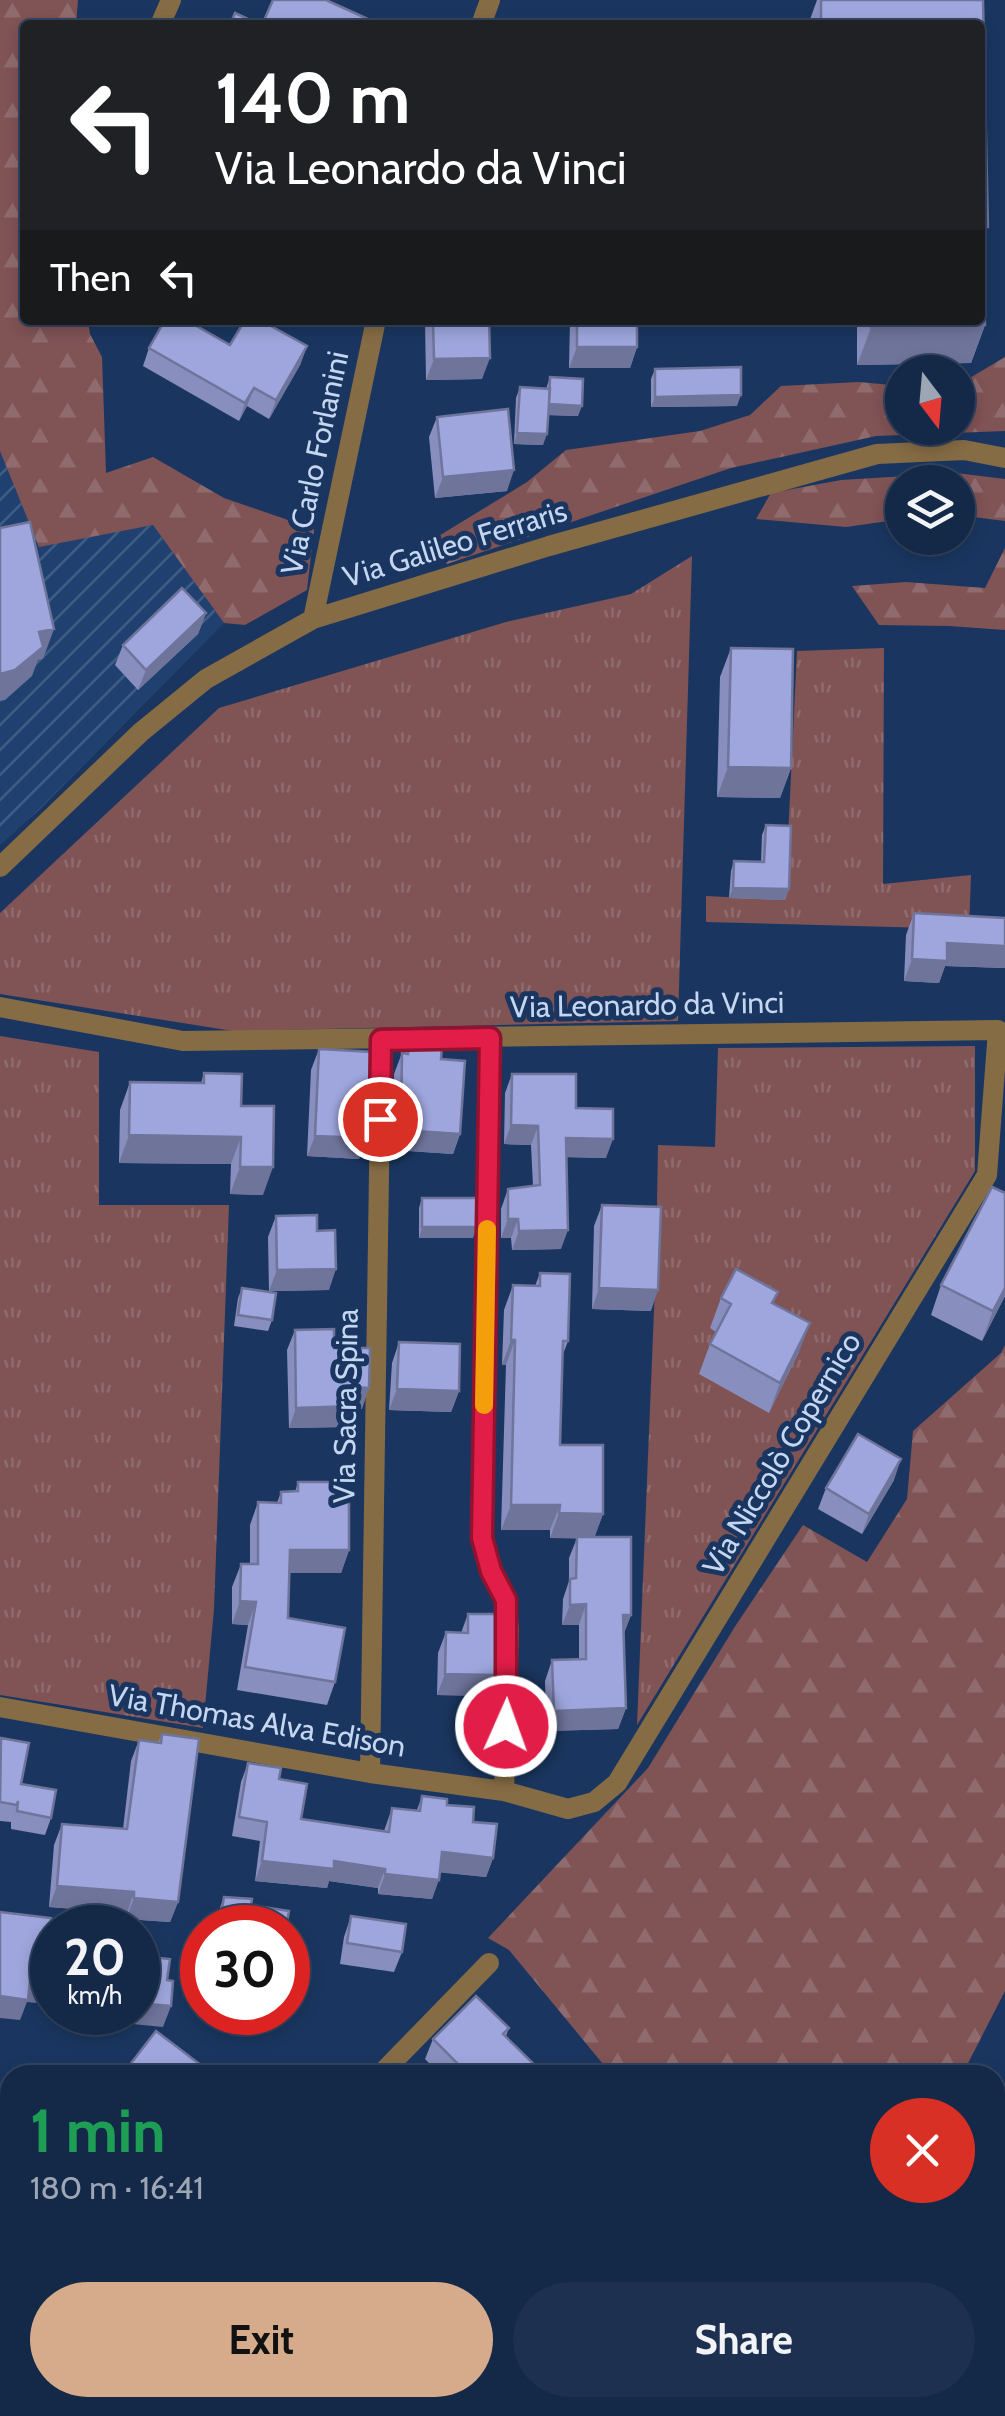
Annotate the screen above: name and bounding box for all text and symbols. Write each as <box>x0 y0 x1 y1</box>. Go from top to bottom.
text: 140 m <box>215 55 410 141</box>
icon: left <box>50 60 180 190</box>
text: Via Leonardo da Vinci <box>215 141 627 195</box>
icon: left <box>151 250 206 305</box>
text: Then <box>50 254 131 301</box>
street label: Via Carlo Forlanini <box>273 348 356 578</box>
north arrow <box>885 355 975 445</box>
map controls <box>885 355 975 555</box>
button: layers <box>885 465 975 555</box>
street label: Via Galileo Ferraris <box>339 492 571 595</box>
street label: Via Leonardo da Vinci <box>509 984 785 1025</box>
pin <box>338 1077 423 1162</box>
icon: arrive <box>353 1092 408 1147</box>
street label: Via Sacra Spina <box>325 1308 366 1504</box>
street label: Via Niccolò Copernico <box>694 1325 869 1582</box>
position arrow <box>454 1674 558 1778</box>
street label: Via Thomas Alva Edison <box>106 1676 409 1765</box>
speed limit sign: 30 <box>180 1905 310 2035</box>
text: 20 <box>64 1927 126 1988</box>
text: km/h <box>68 1980 122 2010</box>
text: 1 min <box>30 2094 165 2167</box>
button: close <box>870 2098 975 2203</box>
text: 180 m · 16:41 <box>30 2168 204 2207</box>
button: Exit <box>30 2282 493 2397</box>
button: Share <box>513 2282 975 2397</box>

